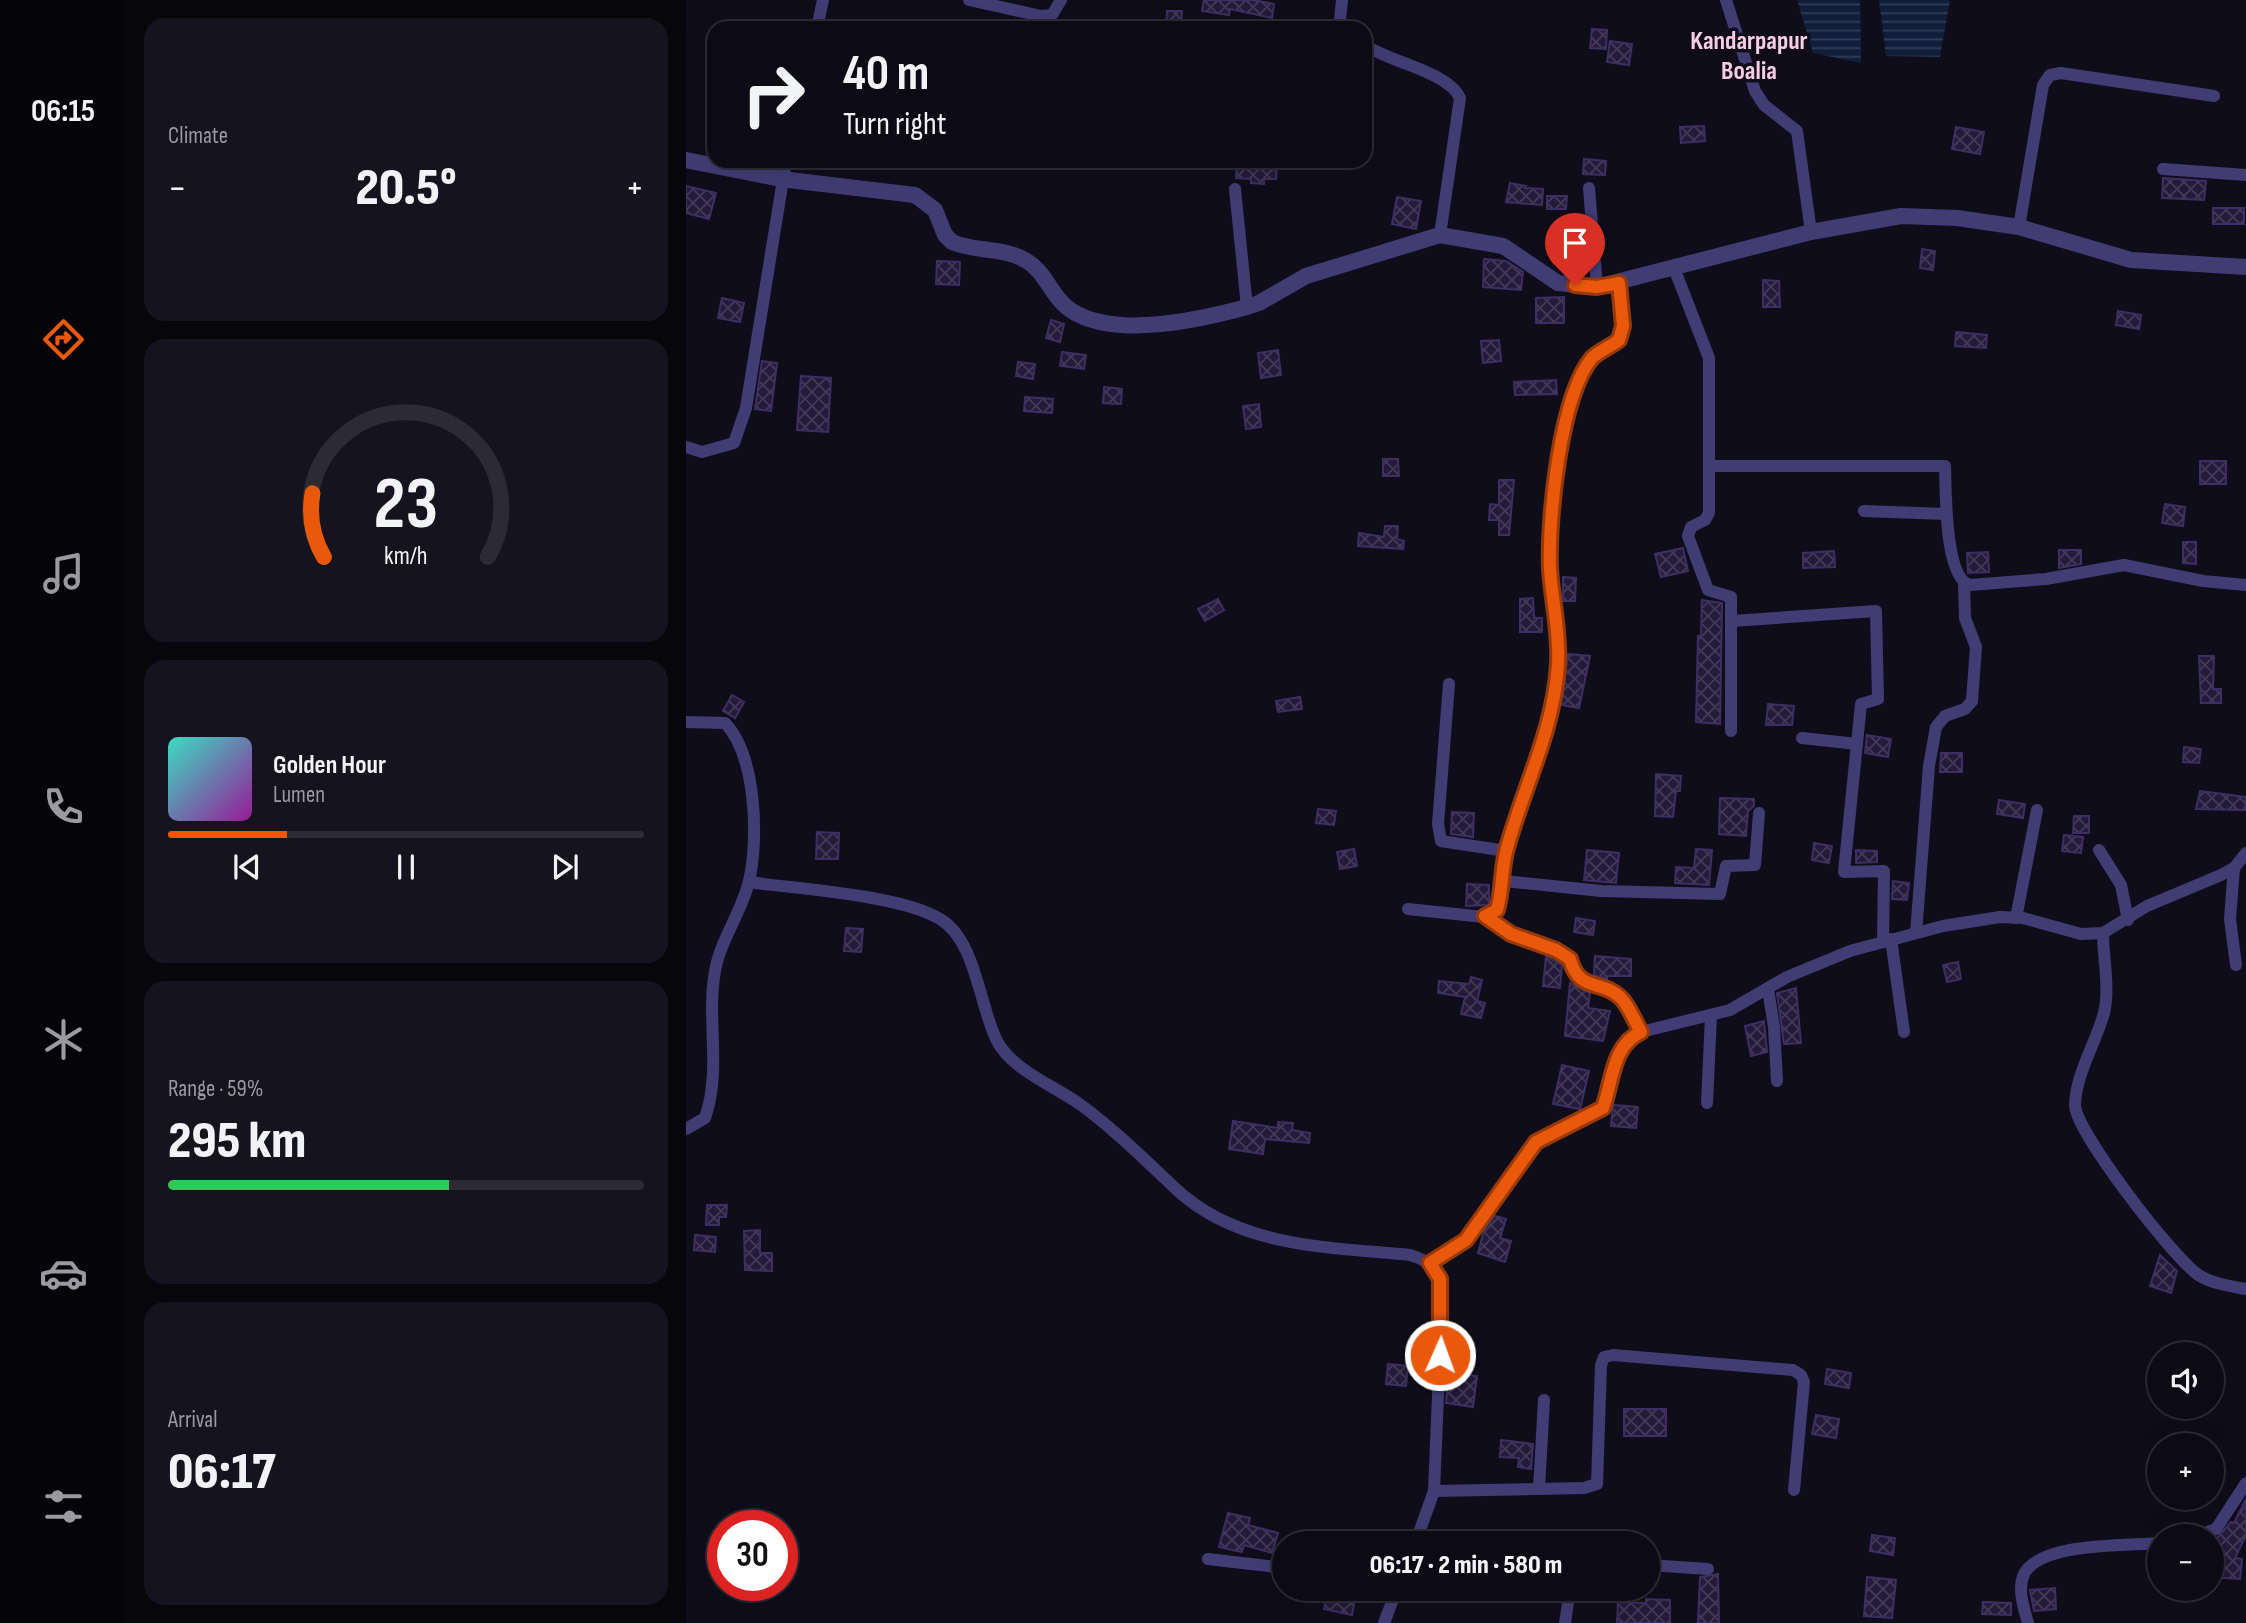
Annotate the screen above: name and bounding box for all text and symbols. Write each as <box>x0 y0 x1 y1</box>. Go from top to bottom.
district label: Kandarpapur Boalia <box>1690 26 1808 87</box>
text: 40 m <box>843 45 929 104</box>
icon: right <box>728 49 819 140</box>
text: 06:15 <box>31 92 95 131</box>
text: Turn right <box>843 105 947 144</box>
text: Climate <box>168 122 228 150</box>
text: 20.5° <box>355 157 457 220</box>
text: − <box>168 166 187 211</box>
text: + <box>625 166 644 211</box>
pin <box>1545 213 1605 285</box>
icon: arrive <box>1556 224 1594 262</box>
icon: directions <box>39 315 88 364</box>
text: 23 <box>374 461 438 549</box>
text: km/h <box>384 540 428 571</box>
icon: music <box>39 549 88 598</box>
text: Golden Hour <box>273 750 386 781</box>
text: Lumen <box>273 781 325 809</box>
icon: phone <box>39 782 88 831</box>
icon: previous <box>228 848 266 886</box>
icon: pause <box>387 848 425 886</box>
icon: next <box>546 848 584 886</box>
icon: climate <box>39 1015 88 1064</box>
text: Range · 59% <box>168 1075 263 1103</box>
text: 295 km <box>168 1110 306 1173</box>
icon: car <box>39 1249 88 1298</box>
position arrow <box>1403 1318 1477 1392</box>
map controls <box>2147 1342 2224 1601</box>
button: sound <box>2147 1342 2224 1419</box>
text: Arrival <box>168 1406 217 1434</box>
button: + <box>2147 1433 2224 1510</box>
text: 06:17 <box>168 1441 276 1504</box>
icon: filters <box>39 1482 88 1531</box>
speed limit sign: 30 <box>707 1510 798 1601</box>
button: − <box>2147 1524 2224 1601</box>
text: 06:17 · 2 min · 580 m <box>1370 1550 1562 1581</box>

